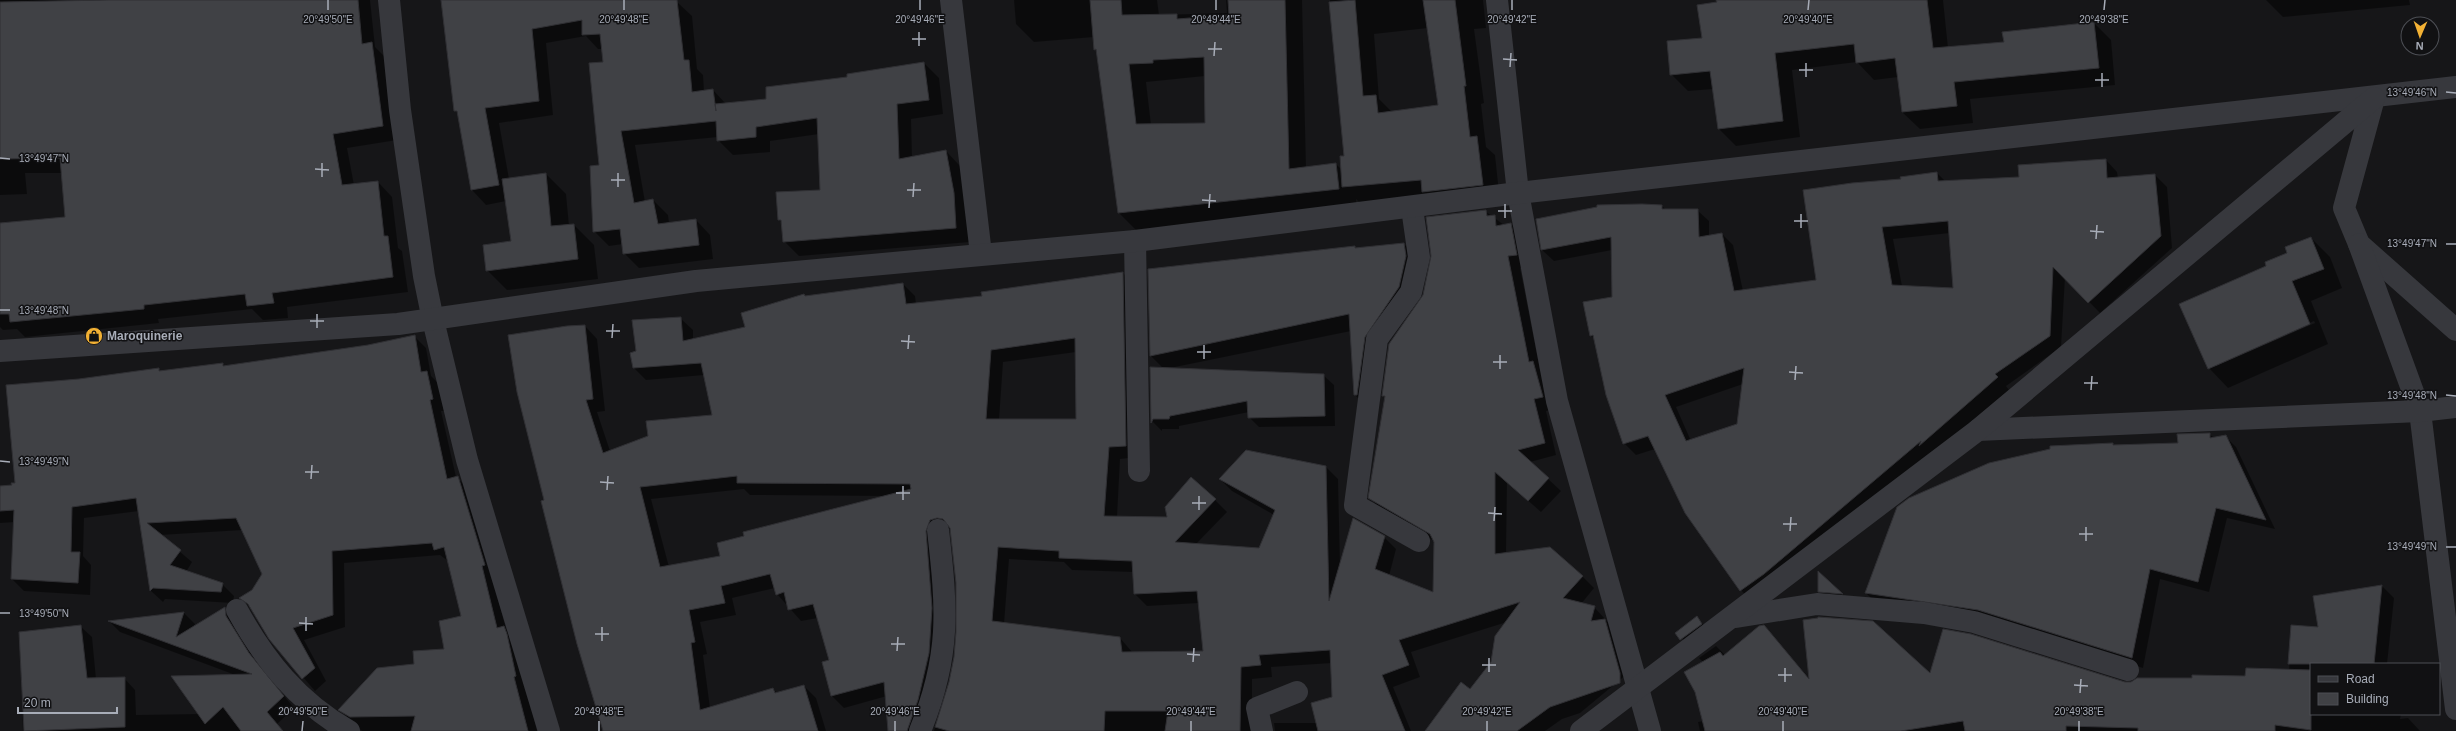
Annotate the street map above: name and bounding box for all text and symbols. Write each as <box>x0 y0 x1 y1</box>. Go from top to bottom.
text: 20°49'50"E <box>303 14 353 25</box>
text: 20°49'48"E <box>599 14 649 25</box>
text: 20°49'46"E <box>895 14 945 25</box>
text: 20°49'44"E <box>1191 14 1241 25</box>
text: 20°49'42"E <box>1487 14 1537 25</box>
text: 20°49'40"E <box>1783 14 1833 25</box>
text: 20°49'38"E <box>2079 14 2129 25</box>
north arrow <box>2400 16 2440 56</box>
text: N <box>2415 40 2424 52</box>
text: 13°49'46"N <box>2387 87 2437 98</box>
text: 13°49'47"N <box>19 153 69 164</box>
text: 13°49'47"N <box>2387 238 2437 249</box>
text: 13°49'48"N <box>19 305 69 316</box>
shop icon: Maroquinerie <box>84 326 104 346</box>
place label: Maroquinerie <box>107 329 183 343</box>
text: 13°49'48"N <box>2387 390 2437 401</box>
text: 13°49'49"N <box>19 456 69 467</box>
text: 13°49'49"N <box>2387 541 2437 552</box>
text: 13°49'50"N <box>19 608 69 619</box>
legend <box>2310 663 2440 715</box>
text: Road <box>2346 672 2375 686</box>
scale bar <box>18 689 117 715</box>
text: Building <box>2346 692 2389 706</box>
text: 20 m <box>24 696 51 710</box>
text: 20°49'50"E <box>278 706 328 717</box>
text: 20°49'48"E <box>574 706 624 717</box>
text: 20°49'46"E <box>870 706 920 717</box>
text: 20°49'44"E <box>1166 706 1216 717</box>
text: 20°49'42"E <box>1462 706 1512 717</box>
text: 20°49'40"E <box>1758 706 1808 717</box>
text: 20°49'38"E <box>2054 706 2104 717</box>

